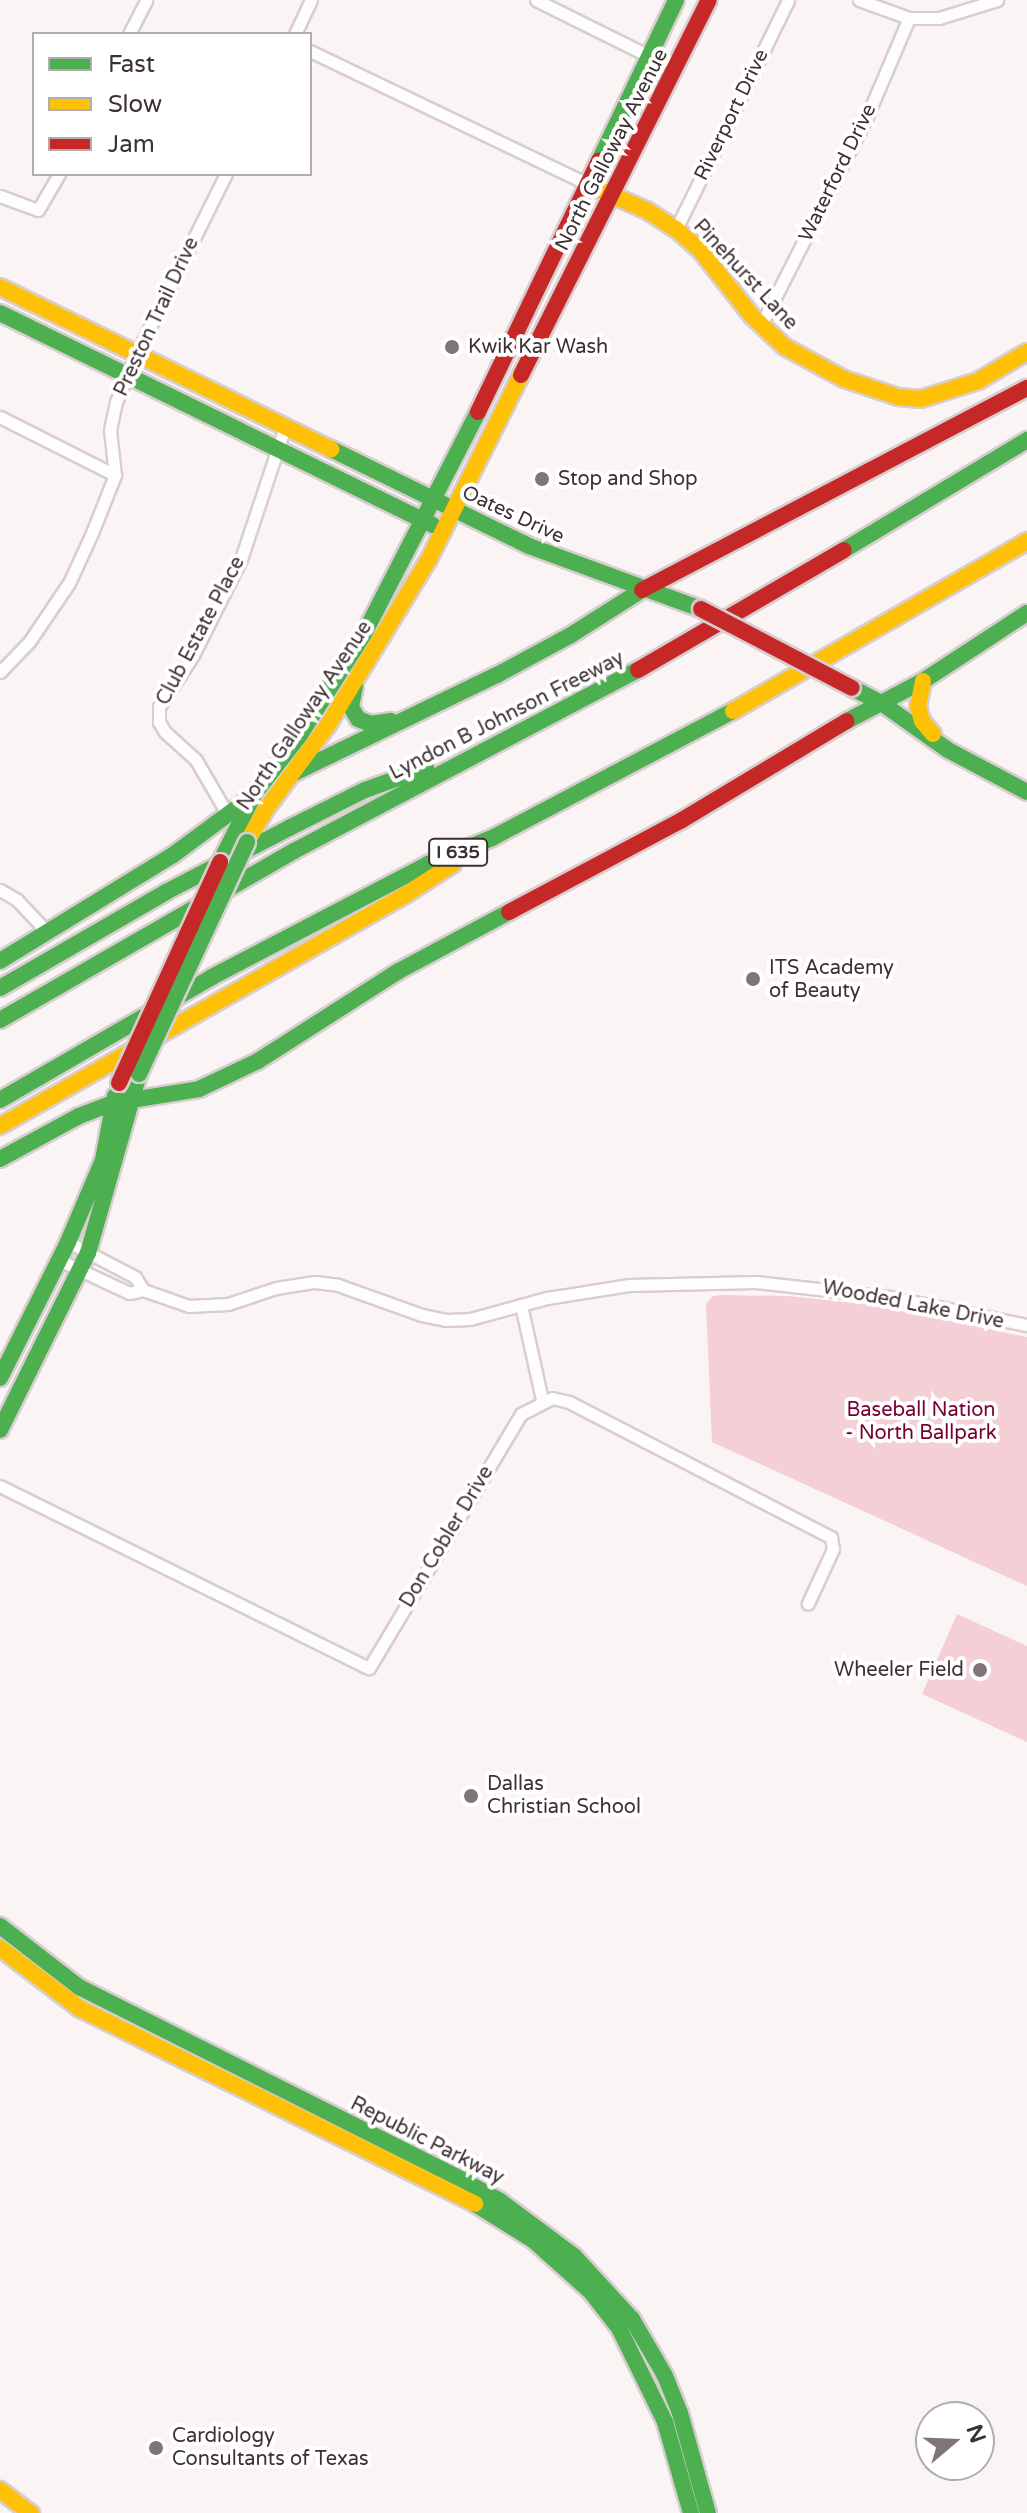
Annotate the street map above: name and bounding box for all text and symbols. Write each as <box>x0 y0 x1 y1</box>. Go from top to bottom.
legend <box>32 32 312 176</box>
street label: North Galloway Avenue <box>551 45 673 255</box>
street label: Riverport Drive <box>690 45 774 185</box>
text: Fast <box>108 50 155 79</box>
text: Slow <box>108 90 162 119</box>
street label: Waterford Drive <box>794 100 882 246</box>
text: Jam <box>108 130 155 159</box>
street label: Pinehurst Lane <box>688 215 802 335</box>
street label: Preston Trail Drive <box>110 234 204 400</box>
place label: Kwik Kar Wash <box>468 335 608 359</box>
marker: Kwik Kar Wash <box>443 338 461 356</box>
place label: Stop and Shop <box>558 467 698 491</box>
marker: Stop and Shop <box>533 470 551 488</box>
street label: Oates Drive <box>458 481 568 549</box>
street label: Club Estate Place <box>152 552 250 710</box>
street label: North Galloway Avenue <box>233 617 377 815</box>
street label: Lyndon B Johnson Freeway <box>386 646 628 786</box>
road number: I 635 <box>428 838 488 866</box>
place label: ITS Academy of Beauty <box>769 956 894 1003</box>
marker: ITS Academy of Beauty <box>744 970 762 988</box>
street label: Wooded Lake Drive <box>820 1276 1006 1334</box>
park label: Baseball Nation - North Ballpark <box>845 1398 997 1445</box>
street label: Don Cobler Drive <box>395 1462 499 1612</box>
place label: Wheeler Field <box>834 1658 964 1682</box>
marker: Wheeler Field <box>971 1661 989 1679</box>
place label: Dallas Christian School <box>487 1772 641 1819</box>
marker: Dallas Christian School <box>462 1787 480 1805</box>
street label: Republic Parkway <box>346 2092 508 2190</box>
north arrow <box>915 2401 995 2481</box>
text: N <box>961 2421 991 2446</box>
place label: Cardiology Consultants of Texas <box>172 2424 369 2471</box>
marker: Cardiology Consultants of Texas <box>147 2439 165 2457</box>

